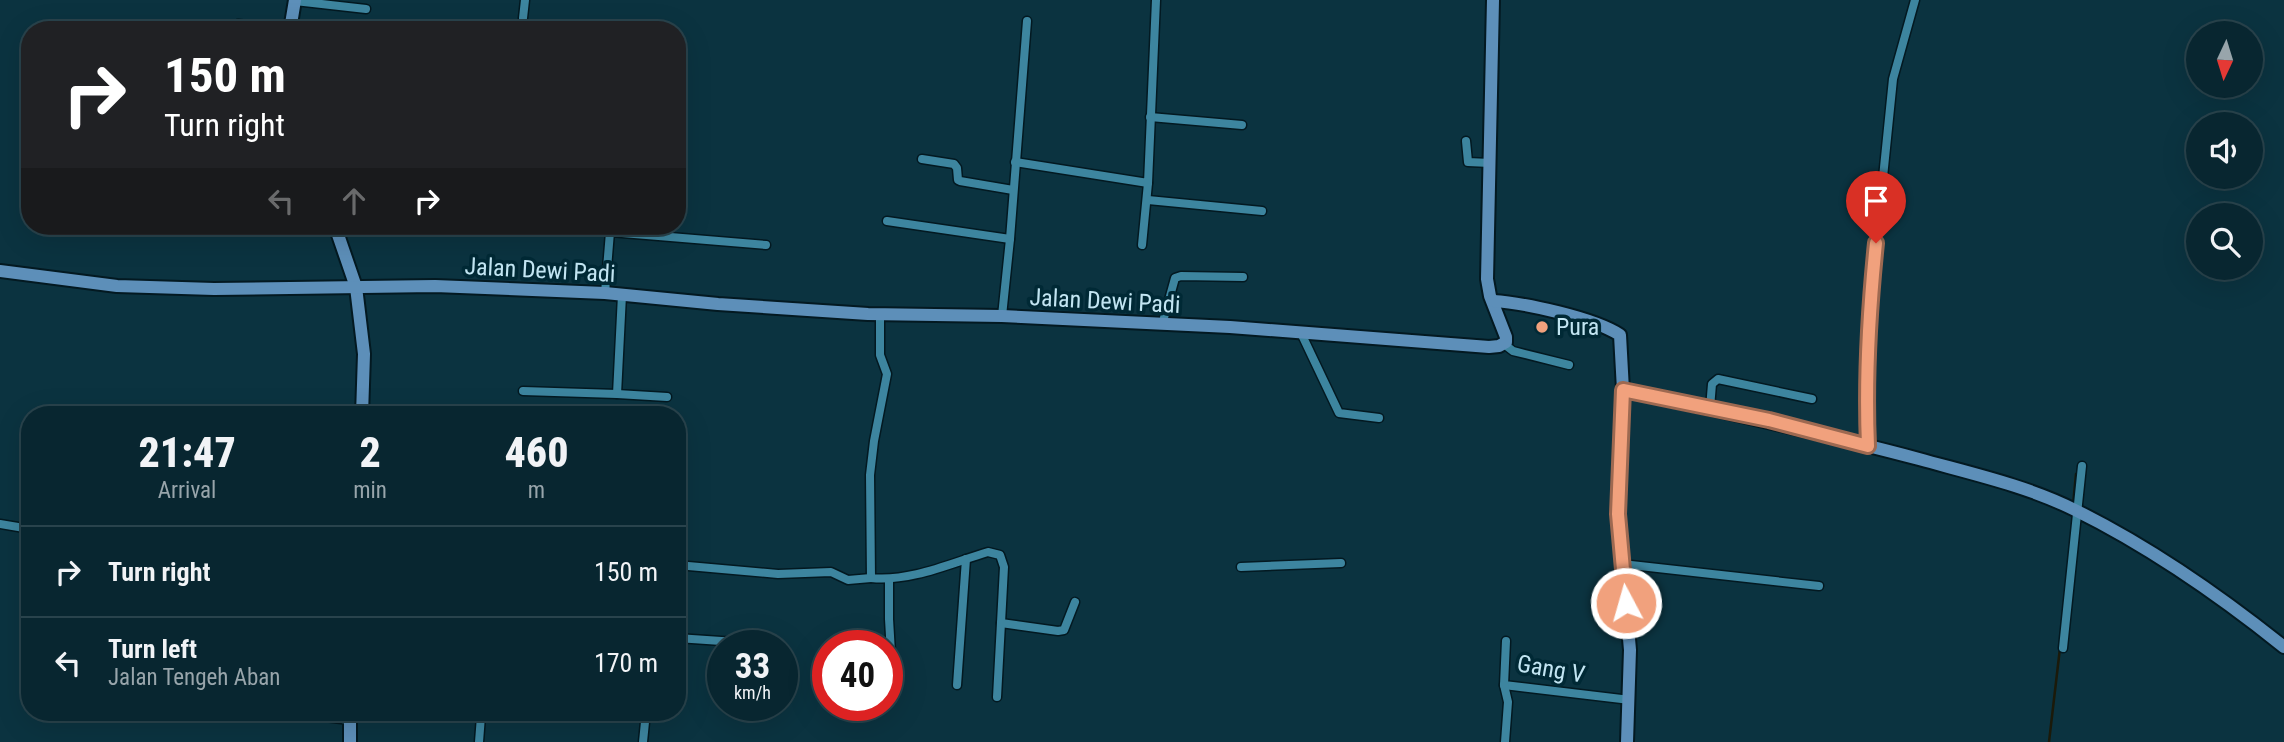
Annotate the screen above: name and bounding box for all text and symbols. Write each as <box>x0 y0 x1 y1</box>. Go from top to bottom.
north arrow <box>2186 21 2263 98</box>
map controls <box>2186 21 2263 280</box>
text: 150 m <box>164 47 286 104</box>
icon: right <box>49 49 140 140</box>
text: Turn right <box>164 106 285 144</box>
button: sound <box>2186 112 2263 189</box>
pin <box>1846 171 1906 243</box>
icon: left <box>262 182 300 220</box>
icon: ahead <box>335 182 373 220</box>
icon: right <box>408 182 446 220</box>
icon: arrive <box>1857 182 1895 220</box>
button: search <box>2186 203 2263 280</box>
street label: Jalan Dewi Padi <box>464 252 616 288</box>
street label: Jalan Dewi Padi <box>1029 283 1181 319</box>
place label: Pura <box>1556 313 1599 341</box>
marker: Pura <box>1534 319 1550 335</box>
text: 21:47 <box>138 428 236 477</box>
text: 2 <box>359 428 381 477</box>
text: 460 <box>504 428 569 477</box>
text: Arrival <box>158 477 216 504</box>
text: min <box>353 477 387 504</box>
text: m <box>528 477 545 504</box>
icon: right <box>49 553 87 591</box>
text: Turn right <box>108 557 210 587</box>
text: 150 m <box>594 557 658 587</box>
position arrow <box>1589 566 1663 640</box>
speed limit sign: 40 <box>812 630 903 721</box>
text: Turn left <box>108 634 197 664</box>
icon: left <box>49 644 87 682</box>
text: 33 <box>735 646 770 687</box>
text: 170 m <box>594 648 658 678</box>
street label: Gang V <box>1515 649 1587 689</box>
text: Jalan Tengeh Aban <box>108 664 280 691</box>
text: km/h <box>734 682 771 703</box>

